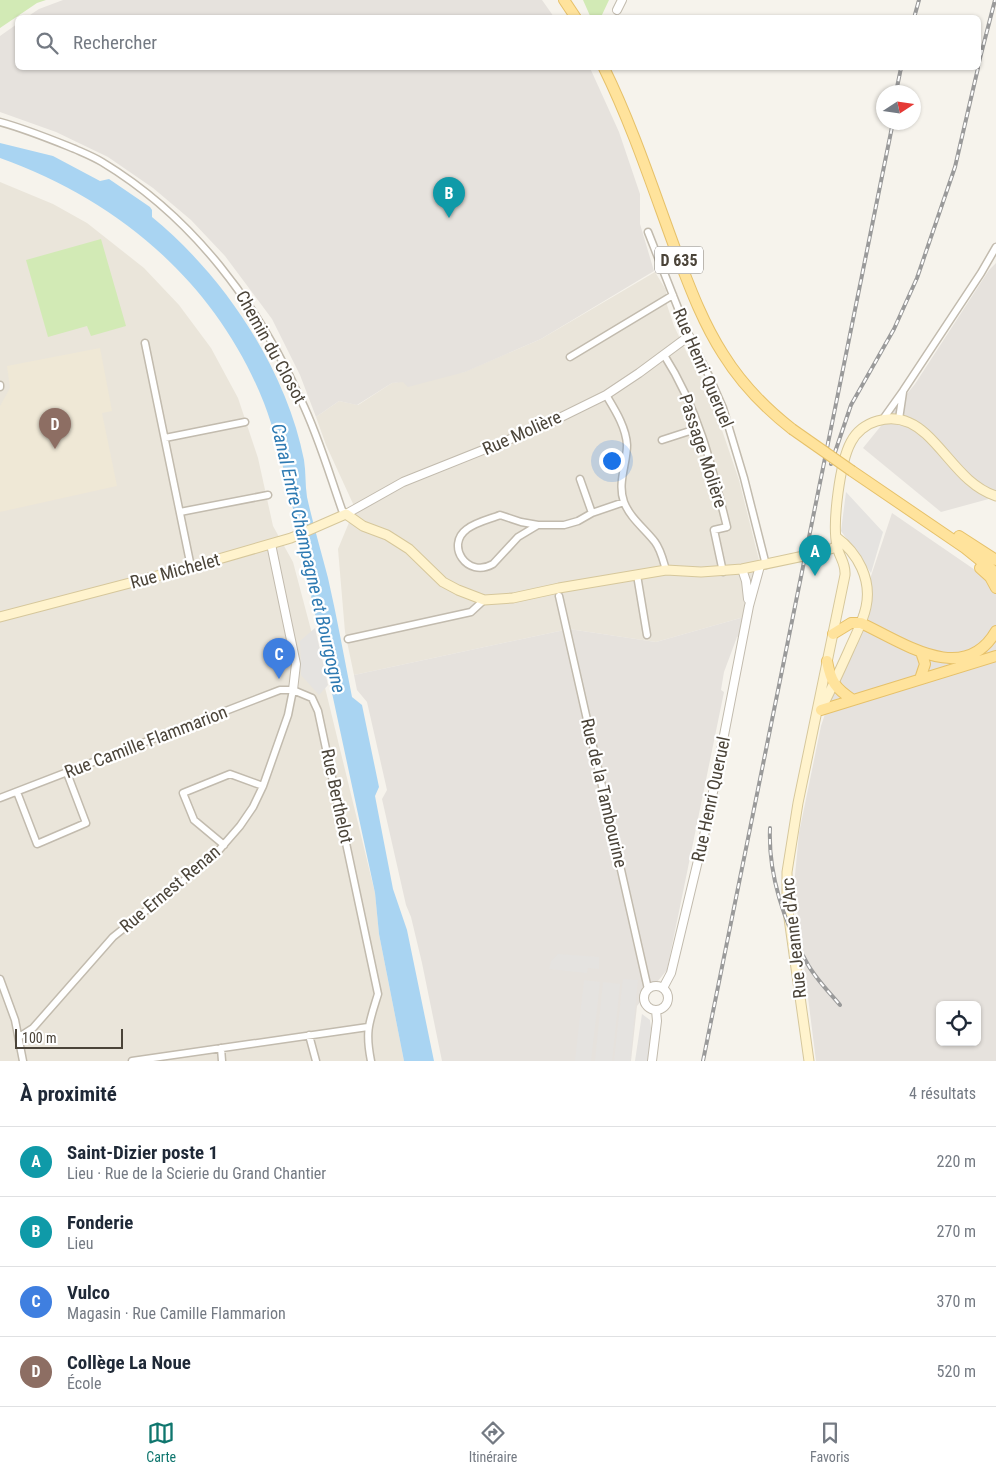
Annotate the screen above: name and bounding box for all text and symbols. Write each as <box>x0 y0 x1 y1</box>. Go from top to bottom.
search box <box>15 15 981 70</box>
icon: search <box>33 29 61 57</box>
text: Rechercher <box>73 31 157 54</box>
north arrow <box>876 85 921 130</box>
pin: B <box>433 177 465 218</box>
road number: D 635 <box>655 246 703 274</box>
street label: Chemin du Closot <box>232 287 311 407</box>
street label: Rue Henri Queruel <box>669 305 738 431</box>
street label: Passage Molière <box>675 391 732 510</box>
street label: Rue Molière <box>479 406 564 459</box>
pin: D <box>39 408 71 449</box>
water label: Canal Entre Champagne et Bourgogne <box>267 421 351 695</box>
your location <box>599 448 625 474</box>
pin: A <box>799 535 831 576</box>
street label: Rue Michelet <box>128 548 222 593</box>
pin: C <box>263 638 295 679</box>
street label: Rue Camille Flammarion <box>61 701 230 782</box>
street label: Rue de la Tambourine <box>577 716 632 870</box>
street label: Rue Henri Queruel <box>687 734 734 863</box>
street label: Rue Berthelot <box>317 747 358 845</box>
street label: Rue Ernest Renan <box>115 841 224 937</box>
street label: Rue Jeanne d'Arc <box>777 876 810 1000</box>
map controls <box>936 1001 981 1046</box>
button: locate <box>936 1001 981 1046</box>
scale bar <box>15 1026 122 1049</box>
text: 100 m <box>22 1030 57 1046</box>
text: À proximité <box>20 1082 117 1106</box>
text: 4 résultats <box>909 1084 976 1103</box>
text: Saint-Dizier poste 1 <box>67 1141 218 1164</box>
text: A <box>31 1152 41 1171</box>
text: 220 m <box>937 1152 976 1171</box>
text: Lieu · Rue de la Scierie du Grand Chantier <box>67 1164 326 1183</box>
text: Fonderie <box>67 1211 133 1234</box>
text: B <box>32 1222 40 1241</box>
text: 270 m <box>937 1222 976 1241</box>
text: Lieu <box>67 1234 94 1253</box>
text: Vulco <box>67 1281 110 1304</box>
text: C <box>31 1292 41 1311</box>
text: 370 m <box>937 1292 976 1311</box>
text: Magasin · Rue Camille Flammarion <box>67 1304 286 1323</box>
text: Collège La Noue <box>67 1351 191 1374</box>
text: D <box>31 1362 41 1381</box>
text: 520 m <box>937 1362 976 1381</box>
text: École <box>67 1374 101 1393</box>
tab: Carte <box>146 1419 176 1465</box>
tab: Itinéraire <box>469 1419 517 1465</box>
tab: Favoris <box>810 1419 850 1465</box>

